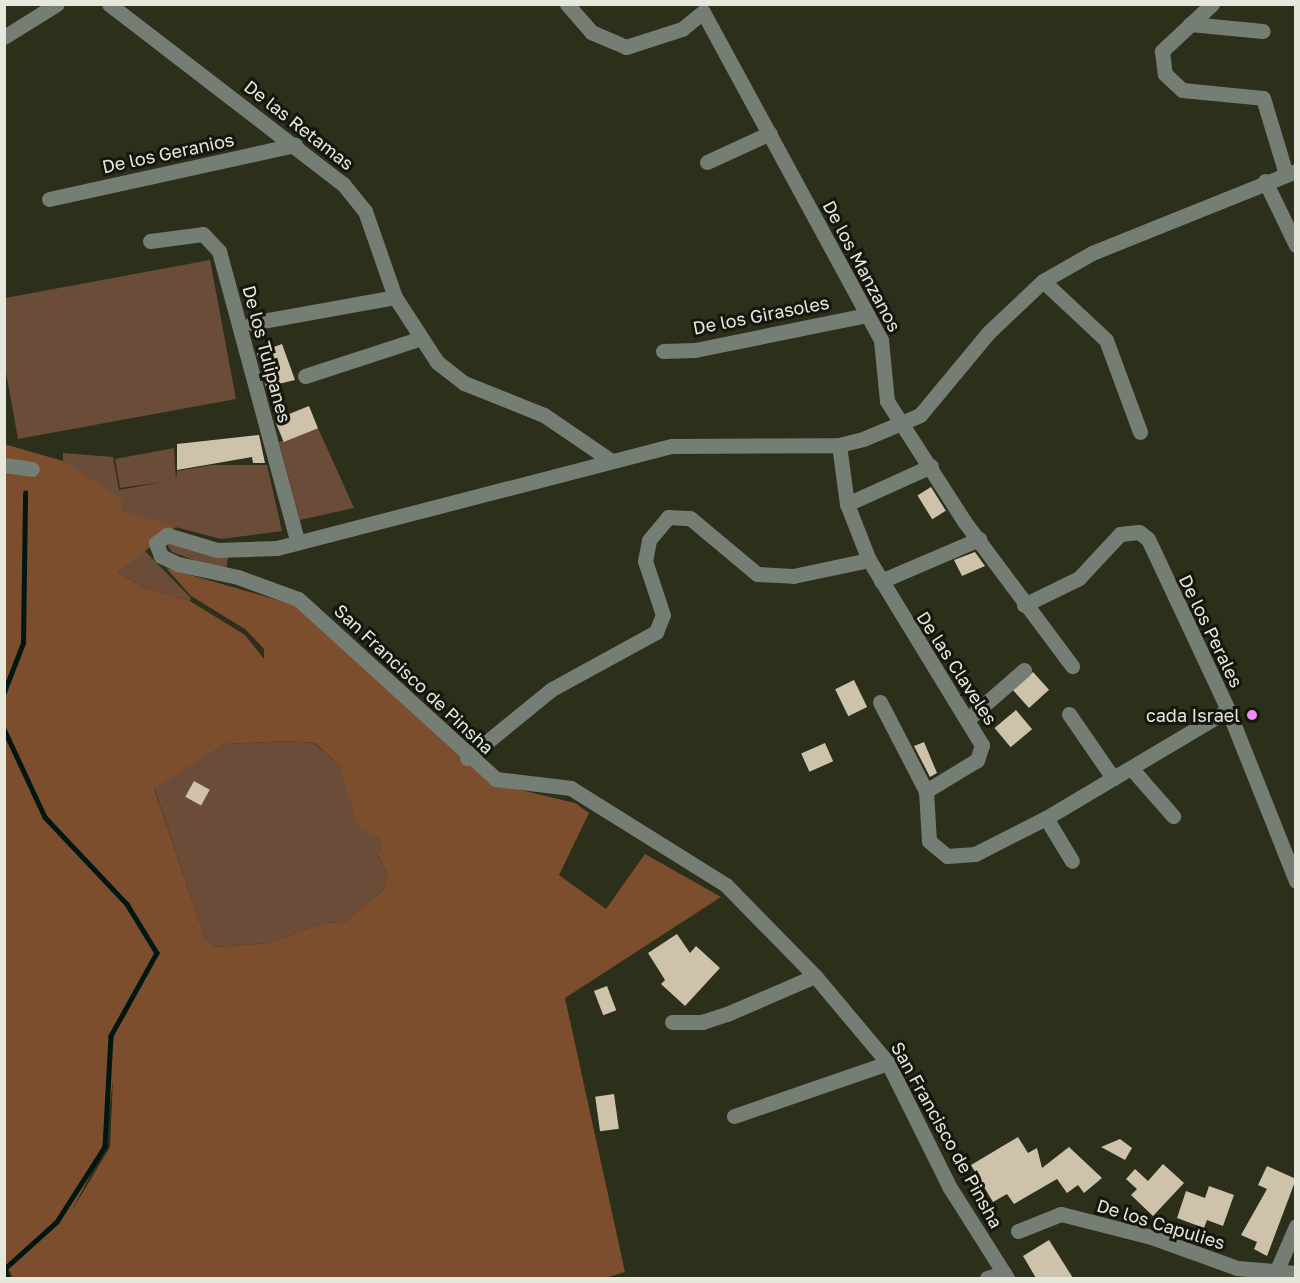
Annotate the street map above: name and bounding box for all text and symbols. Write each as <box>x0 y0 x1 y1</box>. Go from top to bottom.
street label: De las Retamas <box>240 76 358 174</box>
street label: De los Geranios <box>100 128 236 178</box>
street label: De los Manzanos <box>818 197 906 335</box>
street label: De los Tulipanes <box>238 283 296 425</box>
street label: De los Girasoles <box>691 291 831 339</box>
street label: De los Perales <box>1174 571 1248 691</box>
street label: San Francisco de Pinsha <box>330 600 498 758</box>
street label: De las Claveles <box>912 607 1002 729</box>
place label: cada Israel <box>1146 704 1240 726</box>
marker: cada Israel <box>1245 708 1259 722</box>
street label: San Francisco de Pinsha <box>887 1038 1007 1232</box>
street label: De los Capulies <box>1094 1194 1228 1254</box>

